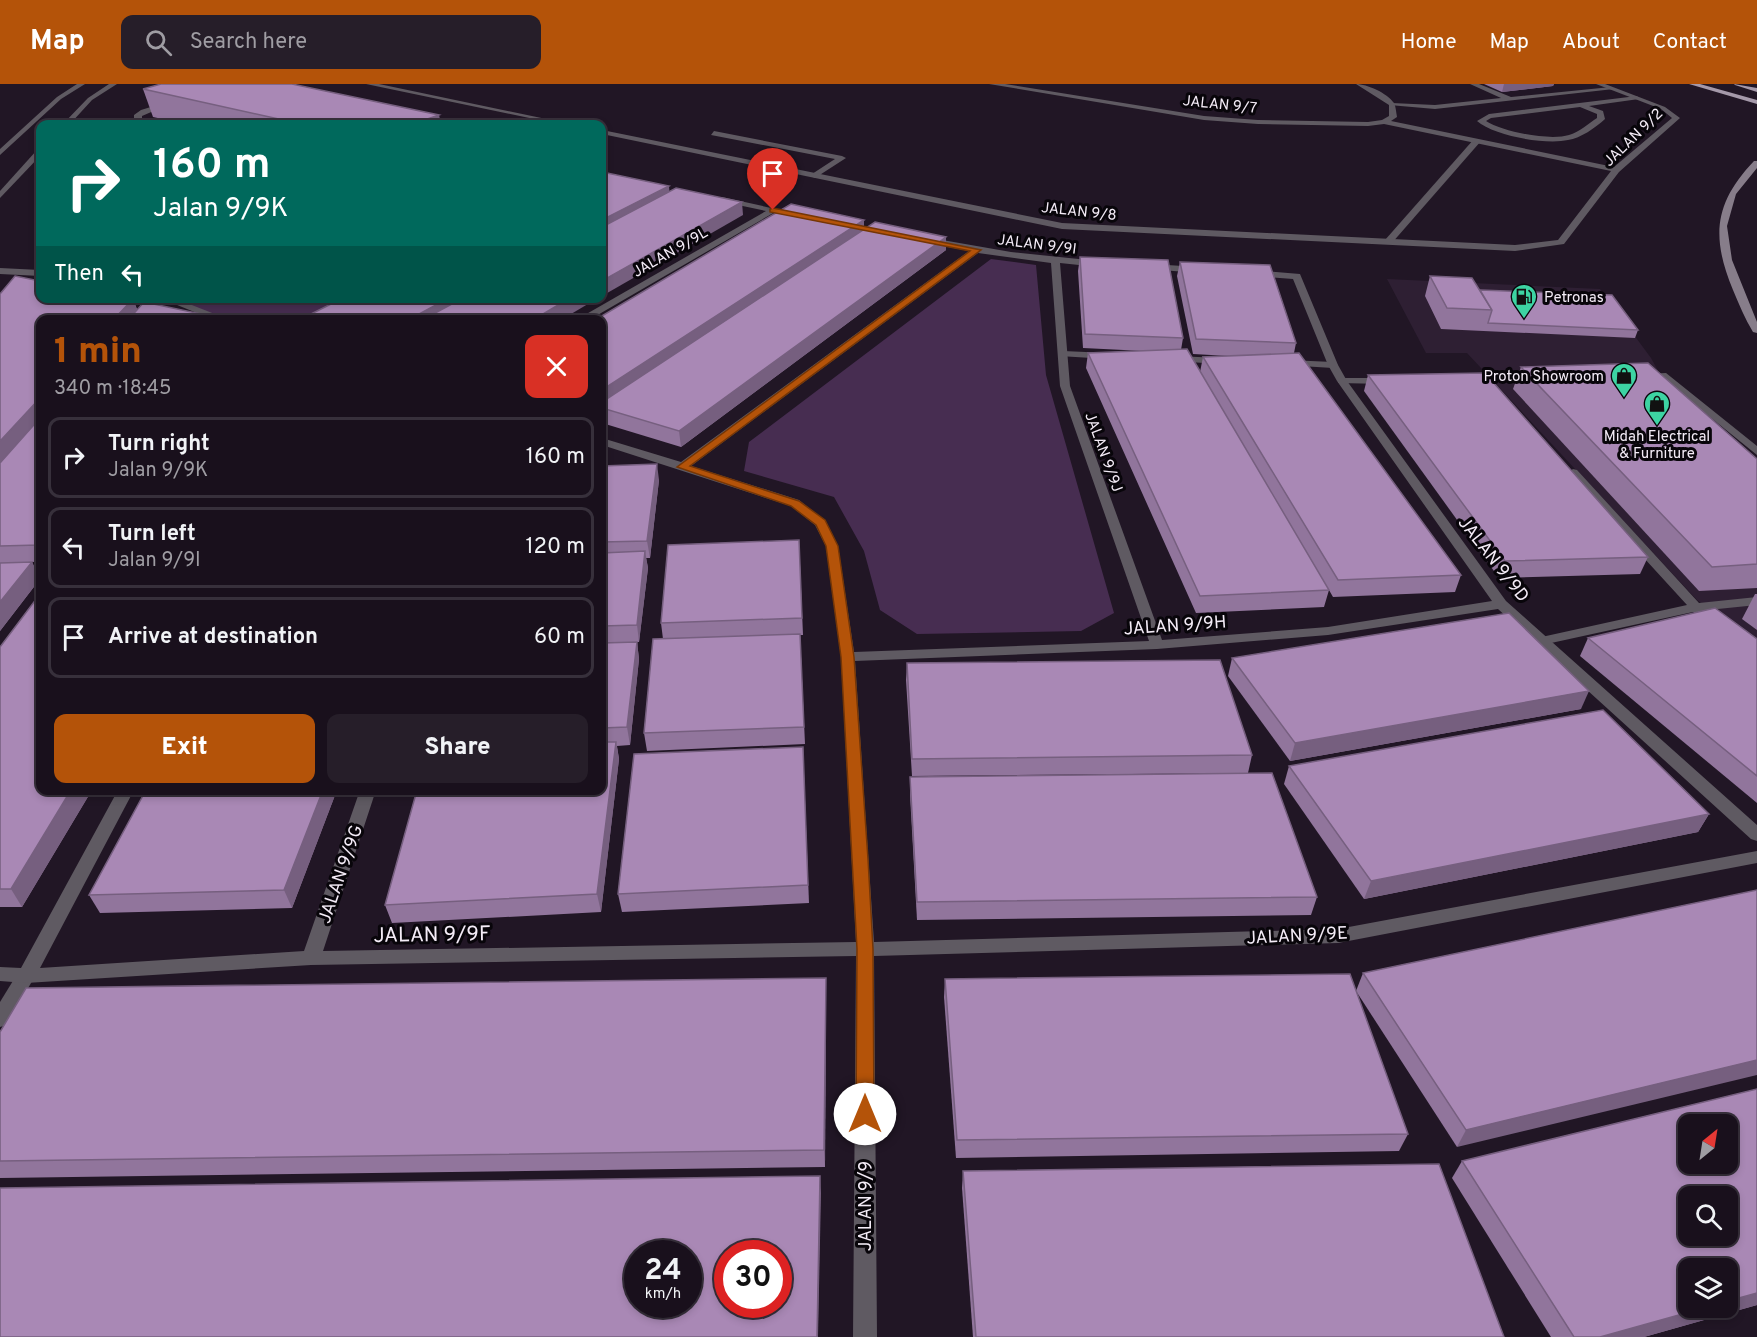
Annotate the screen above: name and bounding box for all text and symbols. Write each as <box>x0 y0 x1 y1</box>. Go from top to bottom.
search box <box>121 15 541 69</box>
text: Map <box>30 24 85 60</box>
icon: search <box>142 26 175 59</box>
text: Search here <box>190 29 307 56</box>
text: Home <box>1401 29 1457 56</box>
text: Map <box>1490 29 1529 56</box>
text: About <box>1562 29 1620 56</box>
text: Contact <box>1653 29 1727 56</box>
street label: JALAN 9/7 <box>1182 92 1258 119</box>
street label: JALAN 9/2 <box>1600 105 1668 171</box>
text: 160 m <box>153 140 271 193</box>
icon: right <box>54 144 132 222</box>
pin <box>747 148 798 210</box>
icon: arrive <box>756 157 789 190</box>
text: Jalan 9/9K <box>153 192 288 226</box>
street label: JALAN 9/8 <box>1040 199 1117 226</box>
street label: JALAN 9/9L <box>630 224 712 282</box>
street label: JALAN 9/9I <box>996 231 1078 260</box>
icon: left <box>116 258 149 291</box>
text: Then <box>54 261 104 288</box>
fuel station icon: Petronas <box>1509 282 1539 320</box>
place label: Petronas <box>1544 289 1604 308</box>
text: 1 min <box>54 330 142 376</box>
button: close <box>525 335 588 398</box>
shop icon: Proton Showroom <box>1609 361 1639 399</box>
place label: Proton Showroom <box>1483 368 1604 387</box>
text: 340 m · 18:45 <box>54 376 171 402</box>
shop icon: Midah Electrical & Furniture <box>1642 389 1672 427</box>
street label: JALAN 9/9J <box>1079 410 1126 495</box>
place label: Midah Electrical & Furniture <box>1604 428 1710 464</box>
text: Turn right <box>108 431 210 458</box>
icon: right <box>57 441 90 474</box>
text: 160 m <box>526 444 585 471</box>
text: Jalan 9/9K <box>108 458 208 484</box>
street label: JALAN 9/9D <box>1452 512 1534 608</box>
text: Turn left <box>108 521 196 548</box>
icon: left <box>57 531 90 564</box>
text: 120 m <box>525 534 585 561</box>
text: Jalan 9/9I <box>108 548 201 574</box>
street label: JALAN 9/9H <box>1123 611 1227 642</box>
icon: arrive <box>57 621 90 654</box>
text: Arrive at destination <box>108 624 318 651</box>
text: 60 m <box>534 624 585 651</box>
button: Exit <box>54 714 315 783</box>
button: Share <box>327 714 588 783</box>
street label: JALAN 9/9G <box>314 822 369 927</box>
street label: JALAN 9/9F <box>373 921 491 950</box>
street label: JALAN 9/9E <box>1246 922 1348 951</box>
position arrow <box>833 1082 897 1146</box>
north arrow <box>1678 1114 1738 1174</box>
map controls <box>1678 1114 1738 1318</box>
street label: JALAN 9/9 <box>855 1161 878 1251</box>
button: search <box>1678 1186 1738 1246</box>
speed limit sign: 30 <box>714 1240 792 1318</box>
text: 24 <box>644 1253 682 1290</box>
button: layers <box>1678 1258 1738 1318</box>
text: km/h <box>645 1285 681 1304</box>

